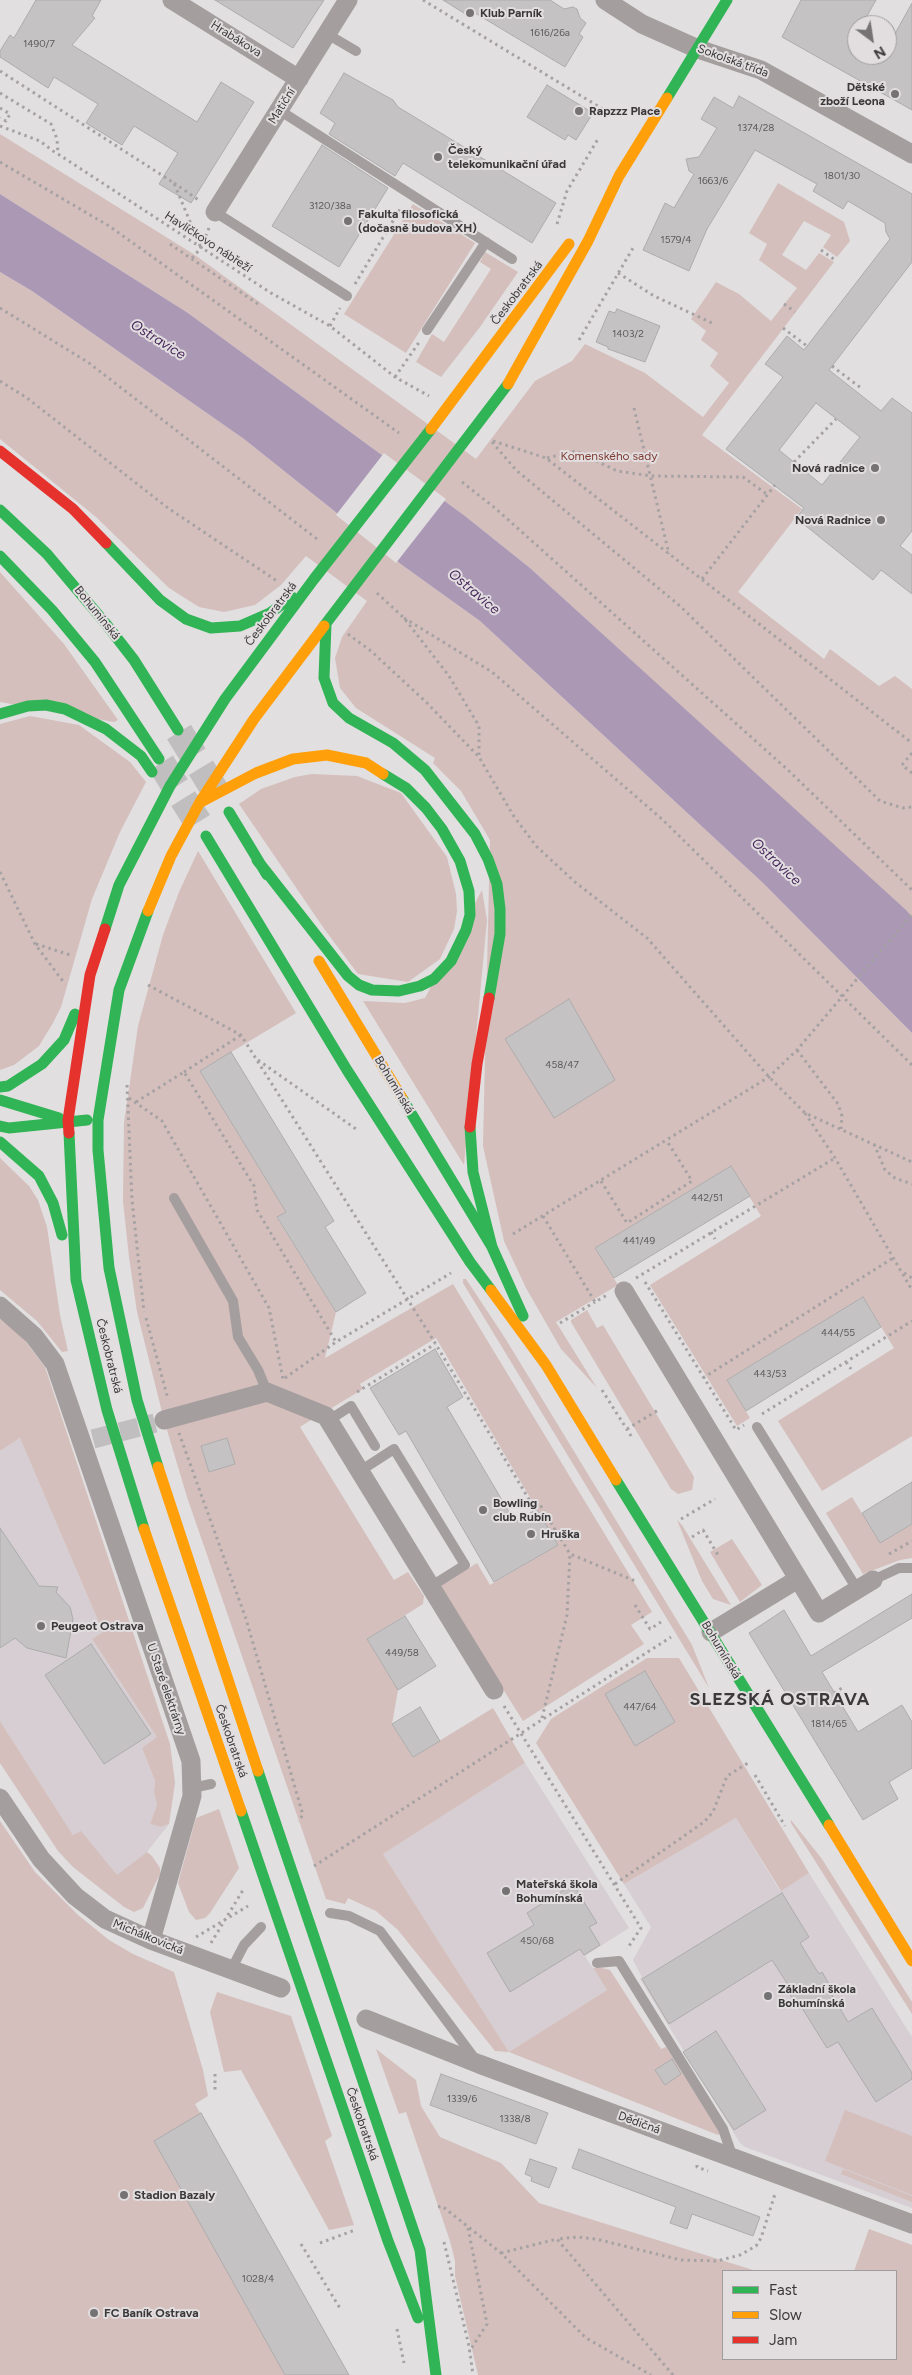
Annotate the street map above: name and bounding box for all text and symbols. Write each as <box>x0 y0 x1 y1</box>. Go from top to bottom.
place label: Klub Parník <box>480 6 542 20</box>
marker: Klub Parník <box>464 7 476 19</box>
north arrow <box>847 15 897 65</box>
street label: Hrabákova <box>208 18 264 60</box>
house number: 1616/26a <box>530 27 570 39</box>
house number: 1490/7 <box>23 38 55 50</box>
street label: Sokolská třída <box>696 41 770 81</box>
text: N <box>870 42 888 62</box>
place label: Dětské zboží Leona <box>820 80 885 108</box>
street label: Matiční <box>265 85 299 127</box>
marker: Dětské zboží Leona <box>889 88 901 100</box>
place label: Rapzzz Place <box>589 104 660 118</box>
marker: Rapzzz Place <box>573 105 585 117</box>
house number: 1374/28 <box>738 122 774 134</box>
place label: Český telekomunikační úřad <box>448 143 566 171</box>
marker: Český telekomunikační úřad <box>432 151 444 163</box>
house number: 1801/30 <box>824 170 860 182</box>
house number: 1663/6 <box>698 175 728 187</box>
house number: 3120/38a <box>309 200 351 212</box>
place label: Fakulta filosofická (dočasně budova XH) <box>358 207 477 235</box>
street label: Havlíčkovo nábřeží <box>162 209 254 275</box>
marker: Fakulta filosofická (dočasně budova XH) <box>342 215 354 227</box>
house number: 1579/4 <box>660 234 692 246</box>
street label: Českobratrská <box>488 258 546 328</box>
water label: Ostravice <box>127 317 189 363</box>
house number: 1403/2 <box>612 328 644 340</box>
park label: Komenského sady <box>560 449 658 463</box>
place label: Nová radnice <box>792 461 865 475</box>
marker: Nová radnice <box>869 462 881 474</box>
place label: Nová Radnice <box>795 513 871 527</box>
marker: Nová Radnice <box>875 514 887 526</box>
water label: Ostravice <box>445 566 503 618</box>
street label: Českobratrská <box>242 579 300 649</box>
street label: Bohumínská <box>71 583 123 643</box>
water label: Ostravice <box>748 835 804 889</box>
street label: Bohumínská <box>371 1054 417 1116</box>
house number: 458/47 <box>545 1059 579 1071</box>
house number: 442/51 <box>691 1192 723 1204</box>
house number: 441/49 <box>623 1235 655 1247</box>
street label: Českobratrská <box>93 1317 125 1395</box>
house number: 444/55 <box>821 1327 855 1339</box>
house number: 443/53 <box>754 1368 786 1380</box>
place label: Bowling club Rubín <box>493 1496 551 1524</box>
marker: Bowling club Rubín <box>477 1504 489 1516</box>
place label: Hruška <box>541 1527 580 1541</box>
marker: Hruška <box>525 1528 537 1540</box>
place label: Peugeot Ostrava <box>51 1619 144 1633</box>
street label: Bohumínská <box>698 1619 744 1681</box>
marker: Peugeot Ostrava <box>35 1620 47 1632</box>
street label: U Staré elektrárny <box>144 1641 188 1737</box>
house number: 449/58 <box>385 1647 419 1659</box>
district label: SLEZSKÁ OSTRAVA <box>688 1689 872 1711</box>
house number: 447/64 <box>623 1701 657 1713</box>
street label: Českobratrská <box>212 1702 250 1780</box>
house number: 1814/65 <box>811 1718 847 1730</box>
place label: Mateřská škola Bohumínská <box>516 1877 598 1905</box>
marker: Mateřská škola Bohumínská <box>500 1885 512 1897</box>
street label: Michálkovická <box>111 1916 185 1958</box>
house number: 450/68 <box>520 1935 554 1947</box>
place label: Základní škola Bohumínská <box>778 1982 856 2010</box>
marker: Základní škola Bohumínská <box>762 1990 774 2002</box>
street label: Českobratrská <box>343 2085 381 2163</box>
house number: 1339/6 <box>447 2093 477 2105</box>
street label: Dědičná <box>616 2109 662 2137</box>
house number: 1338/8 <box>499 2113 531 2125</box>
place label: Stadion Bazaly <box>134 2188 215 2202</box>
marker: Stadion Bazaly <box>118 2189 130 2201</box>
legend <box>722 2270 897 2360</box>
house number: 1028/4 <box>242 2273 274 2285</box>
text: Fast <box>769 2281 797 2299</box>
place label: FC Baník Ostrava <box>104 2306 199 2320</box>
text: Slow <box>769 2306 802 2324</box>
marker: FC Baník Ostrava <box>88 2307 100 2319</box>
text: Jam <box>769 2331 797 2349</box>

